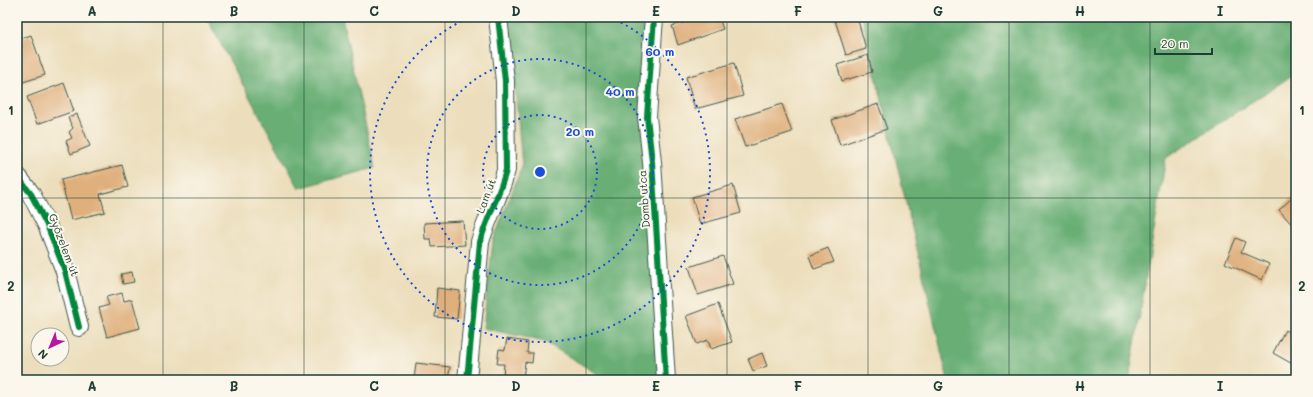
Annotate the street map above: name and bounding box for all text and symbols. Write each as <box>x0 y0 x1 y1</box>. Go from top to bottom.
text: A <box>87 2 97 19</box>
text: B <box>230 2 239 19</box>
text: C <box>369 2 379 19</box>
text: D <box>511 2 521 19</box>
text: E <box>652 2 660 19</box>
text: F <box>794 2 802 19</box>
text: G <box>933 2 943 19</box>
text: H <box>1075 2 1085 19</box>
text: I <box>1217 2 1224 19</box>
scale bar <box>1155 30 1212 56</box>
text: 20 m <box>1161 35 1189 51</box>
text: 60 m <box>646 43 674 59</box>
text: 40 m <box>605 83 635 99</box>
text: 1 <box>8 101 14 118</box>
text: 1 <box>1299 101 1305 118</box>
text: 20 m <box>566 123 594 139</box>
centre of rings <box>533 165 547 179</box>
street label: Domb utca <box>634 170 653 228</box>
street label: Lam út <box>472 176 499 215</box>
street label: Győzelem út <box>46 211 83 278</box>
text: 2 <box>7 277 15 294</box>
text: 2 <box>1298 277 1306 294</box>
north arrow <box>30 327 70 367</box>
text: N <box>34 346 51 363</box>
text: A <box>87 377 97 394</box>
text: B <box>230 377 239 394</box>
text: C <box>369 377 379 394</box>
text: D <box>511 377 521 394</box>
text: E <box>652 377 660 394</box>
text: F <box>794 377 802 394</box>
text: G <box>933 377 943 394</box>
text: H <box>1075 377 1085 394</box>
text: I <box>1217 377 1224 394</box>

